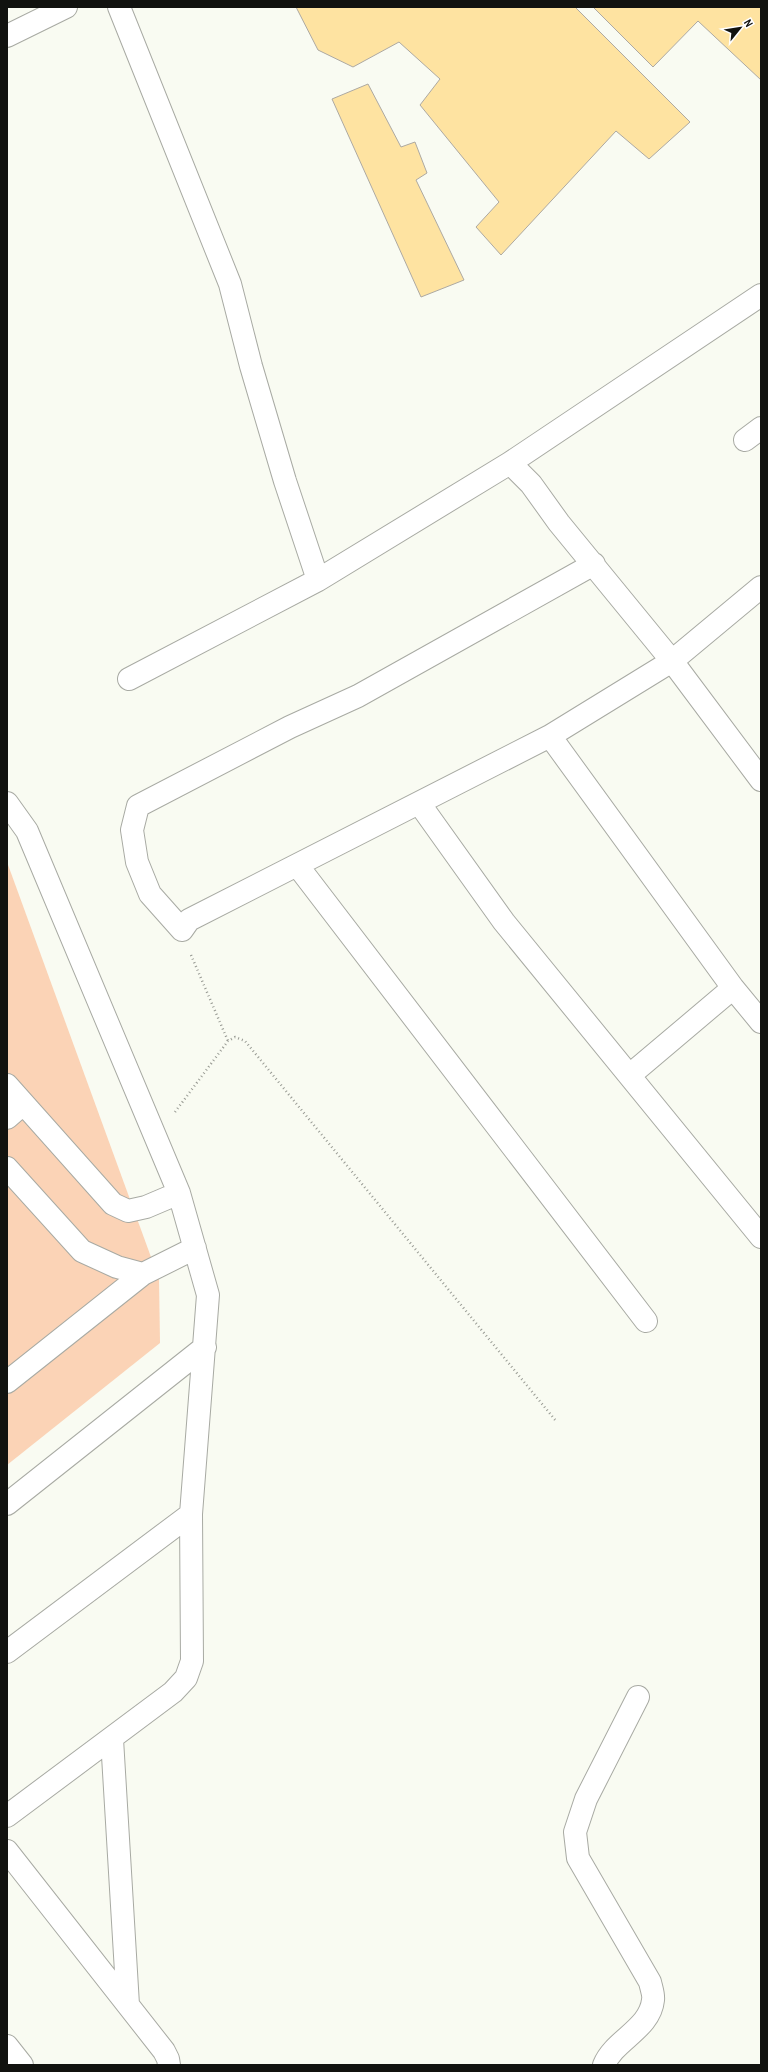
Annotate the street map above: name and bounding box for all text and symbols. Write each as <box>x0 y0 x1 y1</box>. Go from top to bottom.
north arrow <box>720 8 760 48</box>
text: N <box>741 17 756 29</box>

